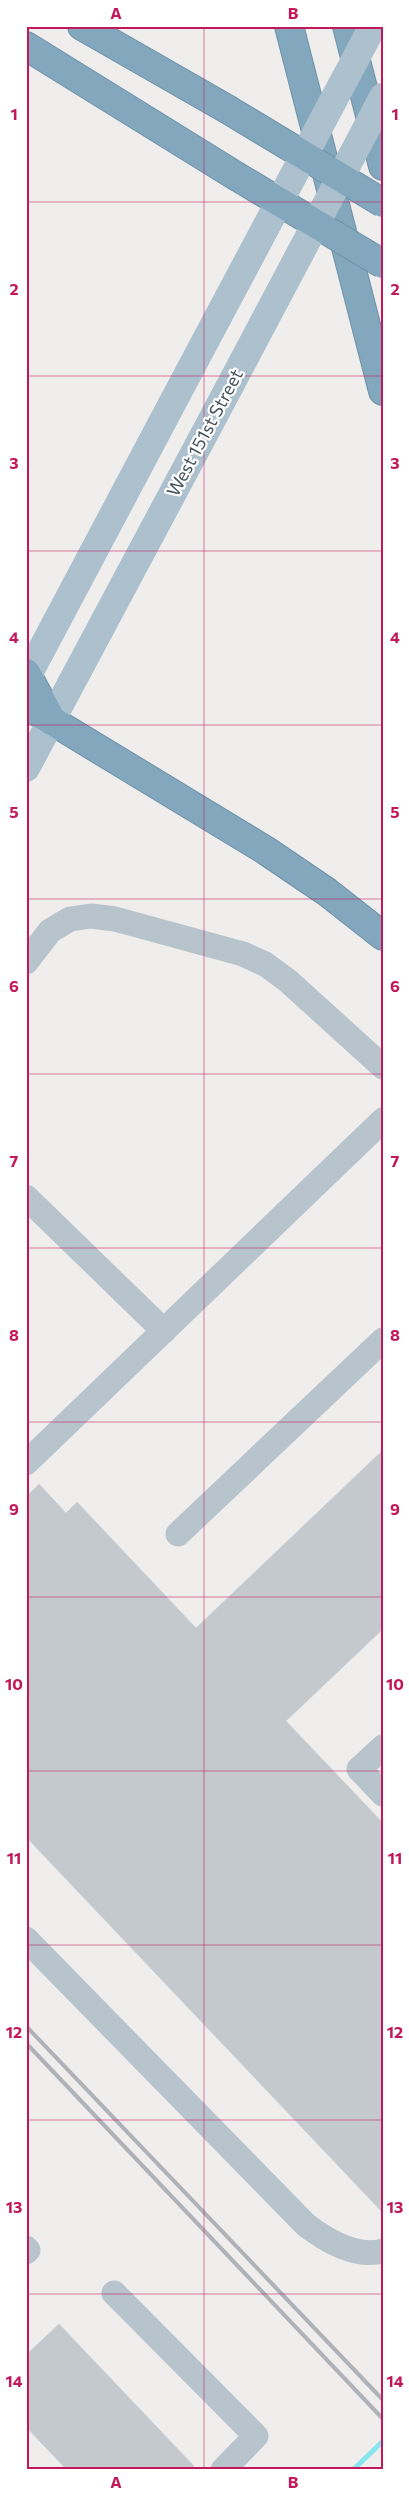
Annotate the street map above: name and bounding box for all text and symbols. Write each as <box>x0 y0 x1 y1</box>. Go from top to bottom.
text: A <box>110 3 122 22</box>
text: B <box>288 3 299 22</box>
text: 1 <box>10 104 18 123</box>
text: 1 <box>391 104 399 123</box>
text: 2 <box>9 279 19 298</box>
text: 2 <box>390 279 400 298</box>
street label: West 151st Street <box>161 365 247 500</box>
text: 3 <box>9 453 19 472</box>
text: 3 <box>390 453 400 472</box>
text: 4 <box>9 627 19 646</box>
text: 4 <box>390 627 400 646</box>
text: 5 <box>9 802 19 821</box>
text: 5 <box>390 802 400 821</box>
text: 6 <box>9 976 19 995</box>
text: 6 <box>390 976 400 995</box>
text: 7 <box>10 1151 19 1170</box>
text: 7 <box>391 1151 400 1170</box>
text: 8 <box>9 1325 19 1344</box>
text: 8 <box>390 1325 400 1344</box>
text: 9 <box>9 1499 19 1518</box>
text: 9 <box>390 1499 400 1518</box>
text: 10 <box>5 1674 23 1693</box>
text: 10 <box>386 1674 404 1693</box>
text: 11 <box>7 1848 21 1867</box>
text: 11 <box>388 1848 402 1867</box>
text: 12 <box>6 2022 22 2041</box>
text: 12 <box>387 2022 403 2041</box>
text: 13 <box>6 2197 22 2216</box>
text: 13 <box>387 2197 403 2216</box>
text: 14 <box>5 2371 23 2390</box>
text: 14 <box>386 2371 404 2390</box>
text: A <box>110 2472 122 2491</box>
text: B <box>288 2472 299 2491</box>

